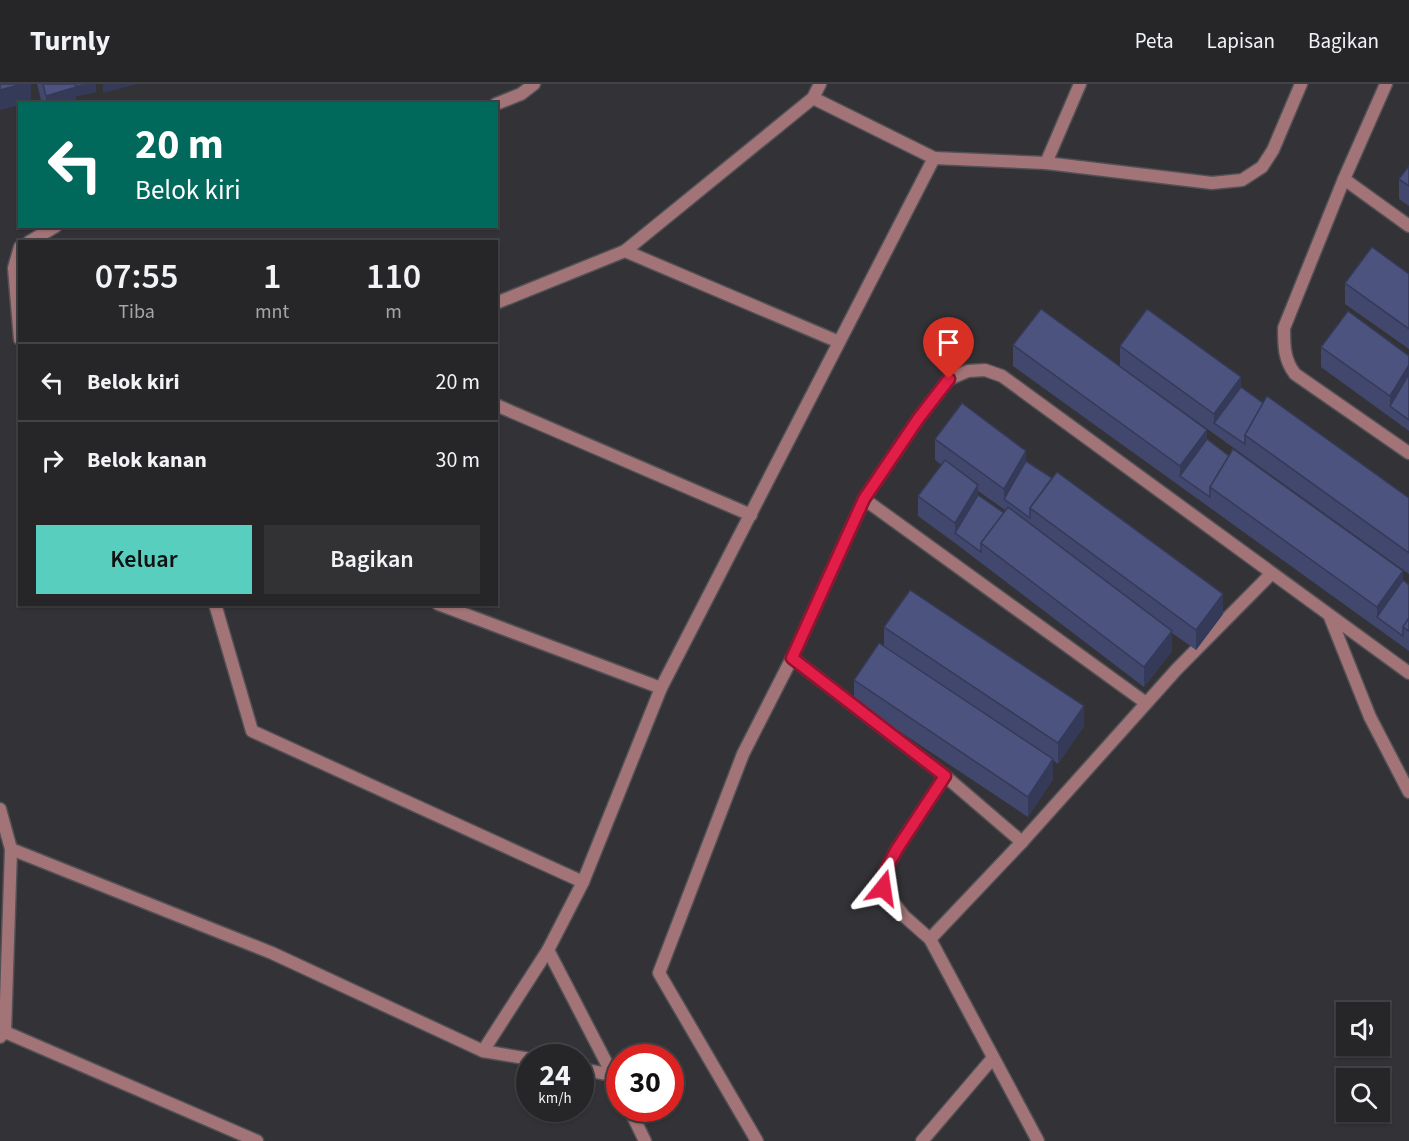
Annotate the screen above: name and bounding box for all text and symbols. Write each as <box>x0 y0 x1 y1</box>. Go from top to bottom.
text: Turnly <box>30 21 110 61</box>
text: Peta <box>1135 26 1174 56</box>
text: Lapisan <box>1207 26 1275 56</box>
text: Bagikan <box>1308 26 1379 56</box>
text: 20 m <box>135 115 224 175</box>
icon: left <box>36 126 114 204</box>
text: Belok kiri <box>135 171 241 210</box>
text: 07:55 <box>95 251 178 302</box>
text: 1 <box>263 251 281 302</box>
text: 110 <box>366 251 421 302</box>
text: Tiba <box>118 298 155 326</box>
text: mnt <box>255 298 289 326</box>
text: m <box>385 298 402 326</box>
pin <box>923 317 974 379</box>
icon: arrive <box>932 326 965 359</box>
icon: left <box>36 366 69 399</box>
text: Belok kiri <box>87 366 180 398</box>
text: 20 m <box>435 366 480 398</box>
icon: right <box>36 444 69 477</box>
text: Belok kanan <box>87 444 207 476</box>
text: 30 m <box>435 444 480 476</box>
button: Keluar <box>36 525 252 594</box>
button: Bagikan <box>264 525 480 594</box>
position arrow <box>851 856 915 920</box>
map controls <box>1336 1002 1390 1122</box>
button: sound <box>1336 1002 1390 1056</box>
speed limit sign: 30 <box>606 1044 684 1122</box>
text: 24 <box>539 1054 571 1097</box>
button: search <box>1336 1068 1390 1122</box>
text: km/h <box>538 1088 572 1109</box>

